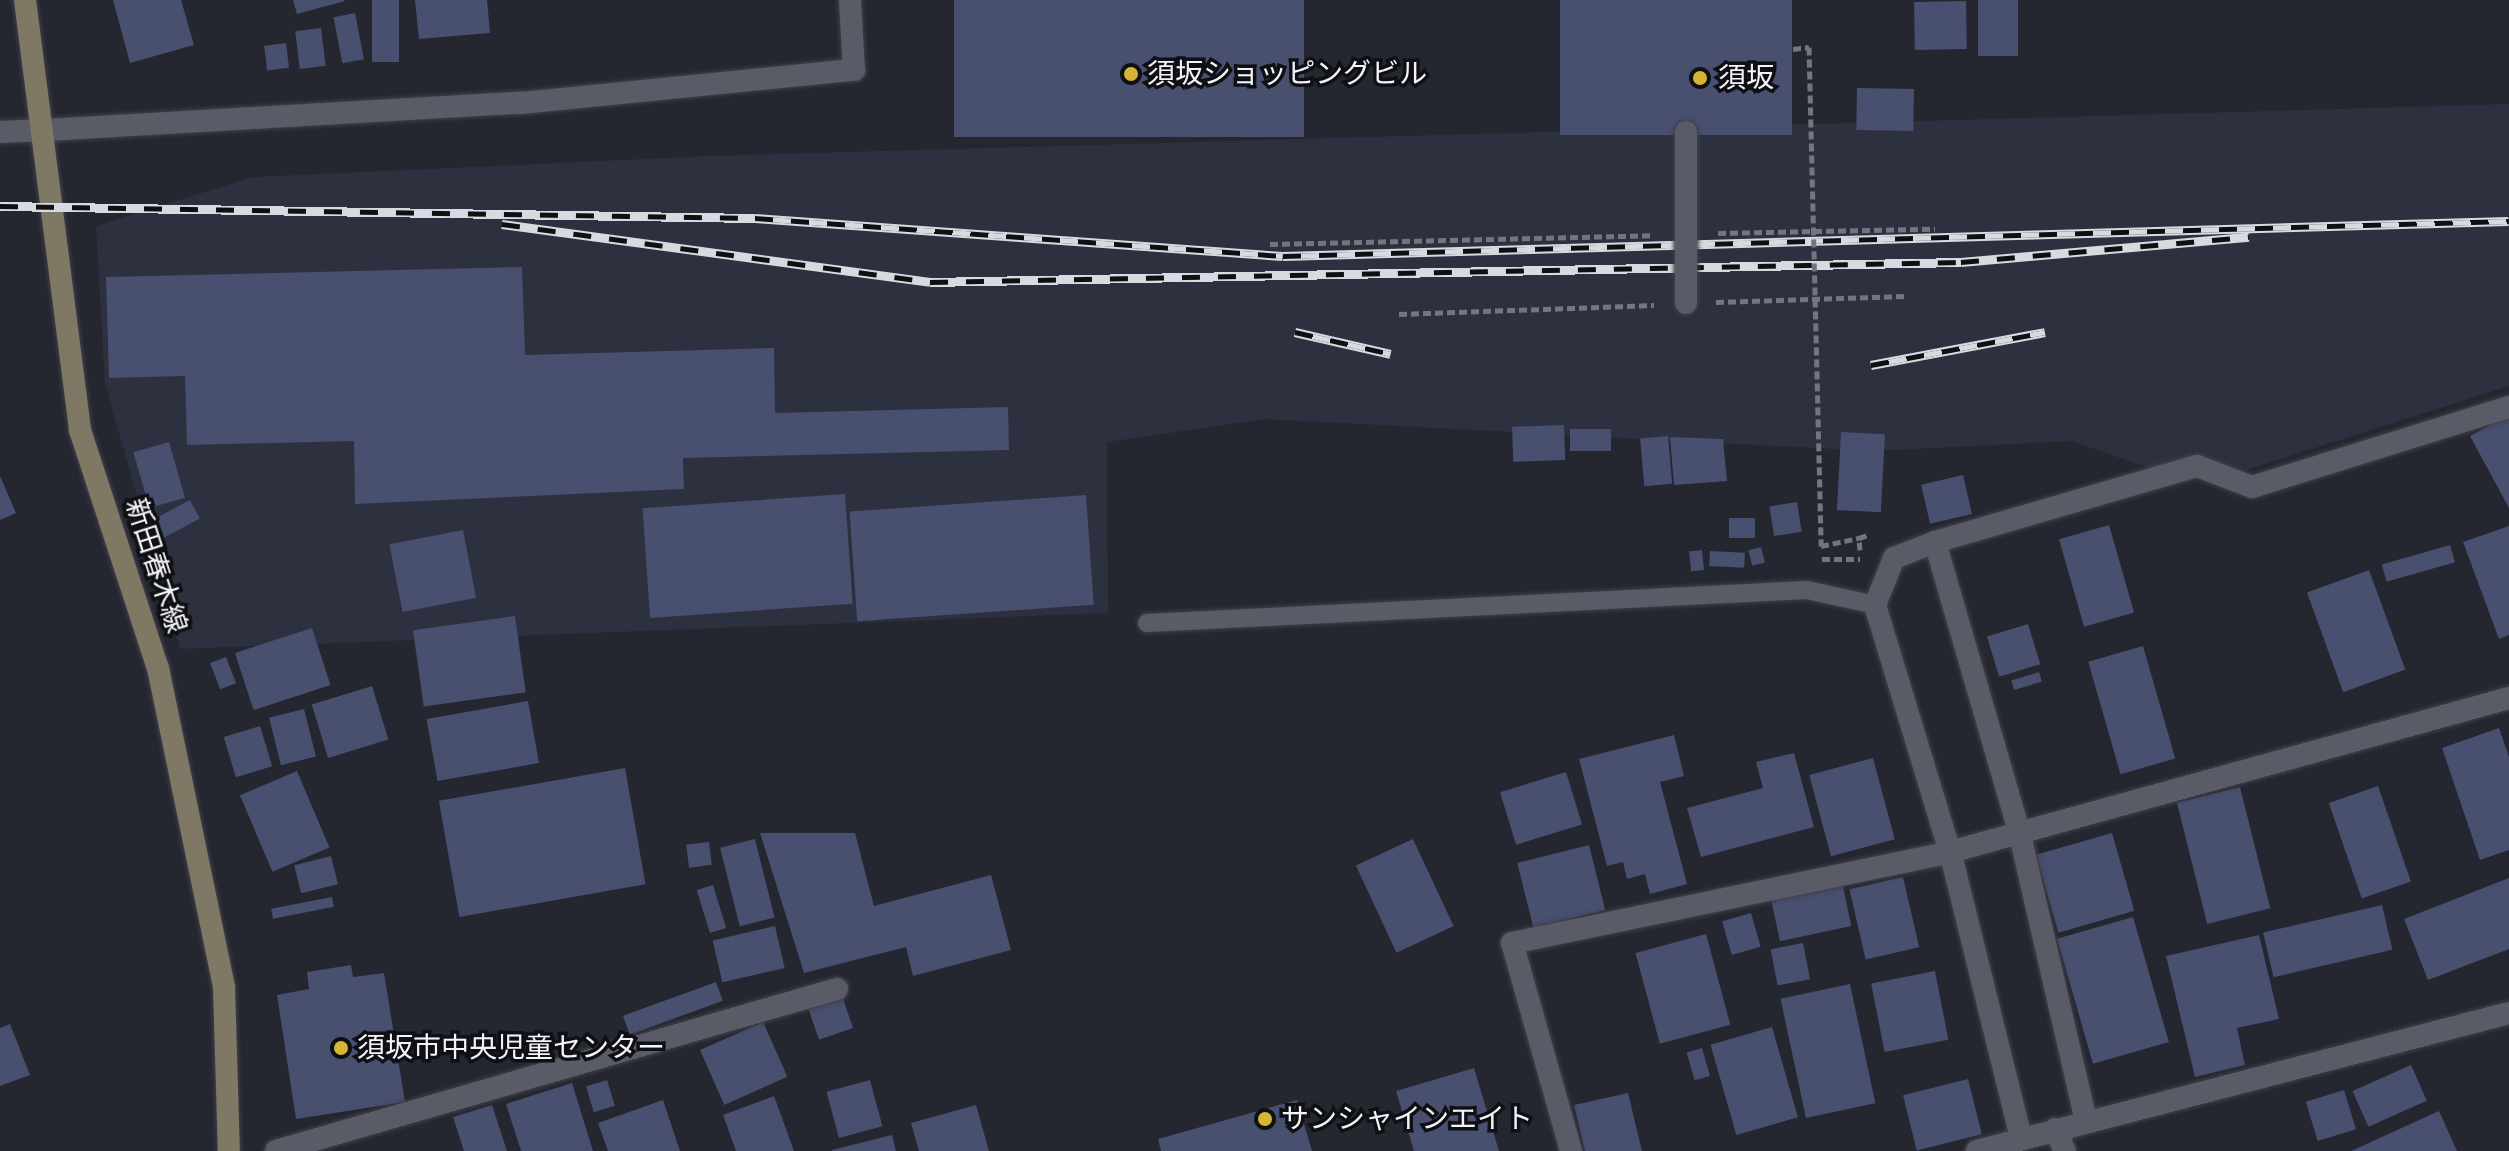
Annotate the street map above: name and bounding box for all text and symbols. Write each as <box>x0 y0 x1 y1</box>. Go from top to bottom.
place label: 須坂ショッピングビル <box>1147 57 1427 91</box>
place label: 須坂 <box>1718 61 1774 95</box>
marker: 須坂ショッピングビル <box>1122 65 1140 83</box>
marker: 須坂 <box>1689 67 1711 89</box>
street label: 新田春木線 <box>118 494 194 638</box>
place label: 須坂市中央児童センター <box>357 1031 665 1065</box>
marker: 須坂市中央児童センター <box>332 1039 350 1057</box>
place label: サンシャインエイト <box>1281 1102 1533 1136</box>
marker: サンシャインエイト <box>1256 1110 1274 1128</box>

